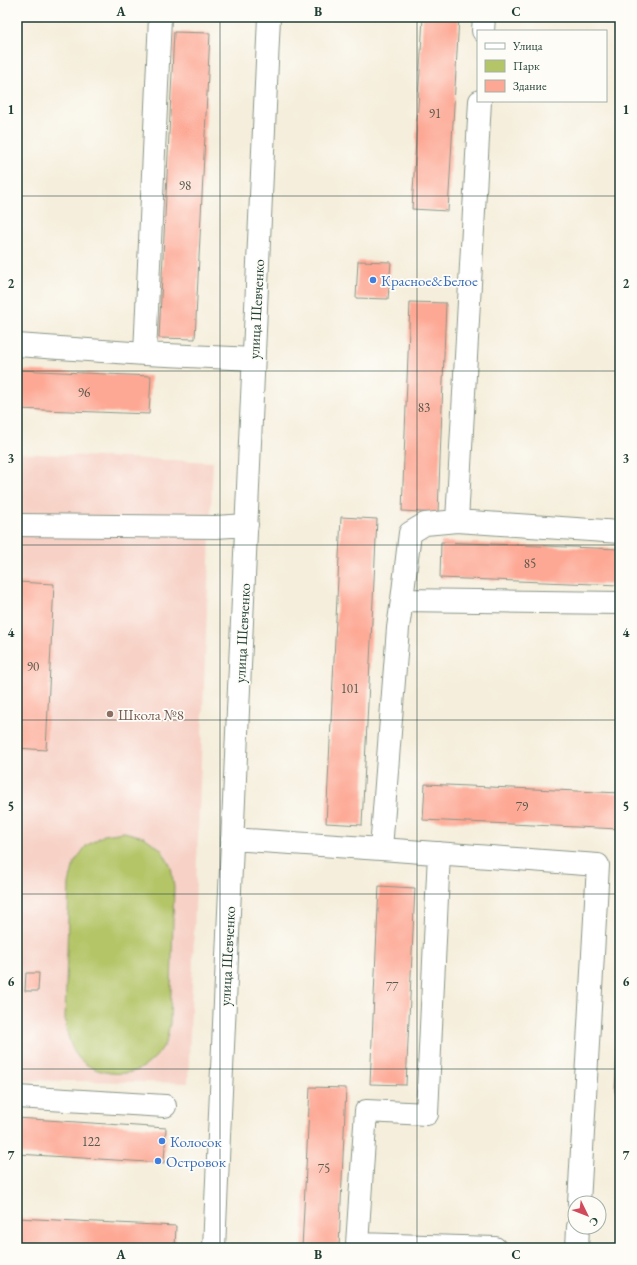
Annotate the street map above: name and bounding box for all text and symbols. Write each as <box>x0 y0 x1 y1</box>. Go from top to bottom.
text: A <box>115 3 126 20</box>
text: B <box>314 3 322 20</box>
text: C <box>511 3 521 20</box>
legend <box>477 30 607 102</box>
text: Улица <box>512 38 543 54</box>
text: Парк <box>513 58 540 74</box>
text: Здание <box>513 78 547 94</box>
text: 1 <box>8 101 15 118</box>
text: 1 <box>623 101 630 118</box>
house number: 91 <box>429 105 441 122</box>
house number: 98 <box>179 177 191 194</box>
street label: улица Шевченко <box>244 258 268 360</box>
place label: Красное&Белое <box>381 271 478 290</box>
text: 2 <box>8 275 15 292</box>
marker: Красное&Белое <box>368 275 378 285</box>
text: 2 <box>623 275 630 292</box>
house number: 96 <box>78 384 90 401</box>
house number: 83 <box>418 399 430 416</box>
text: 3 <box>8 450 15 467</box>
text: 3 <box>623 450 630 467</box>
house number: 85 <box>524 555 536 572</box>
street label: улица Шевченко <box>230 582 254 684</box>
text: 4 <box>8 624 15 641</box>
text: 4 <box>623 624 630 641</box>
house number: 90 <box>27 658 39 675</box>
house number: 101 <box>341 680 359 697</box>
place label: Школа №8 <box>118 705 184 724</box>
marker: Школа №8 <box>105 709 115 719</box>
text: 5 <box>8 798 14 815</box>
house number: 79 <box>516 798 529 815</box>
text: 5 <box>623 798 629 815</box>
street label: улица Шевченко <box>215 905 239 1007</box>
text: 6 <box>8 973 15 990</box>
text: 6 <box>623 973 630 990</box>
house number: 77 <box>386 978 399 995</box>
place label: Колосок <box>170 1132 222 1151</box>
house number: 122 <box>82 1133 101 1150</box>
marker: Колосок <box>157 1136 167 1146</box>
text: 7 <box>8 1147 15 1164</box>
text: 7 <box>623 1147 630 1164</box>
place label: Островок <box>166 1152 226 1171</box>
marker: Островок <box>153 1156 163 1166</box>
house number: 75 <box>318 1160 330 1177</box>
north arrow <box>567 1195 607 1235</box>
text: С <box>586 1214 602 1230</box>
text: A <box>115 1246 126 1263</box>
text: B <box>314 1246 322 1263</box>
text: C <box>511 1246 521 1263</box>

